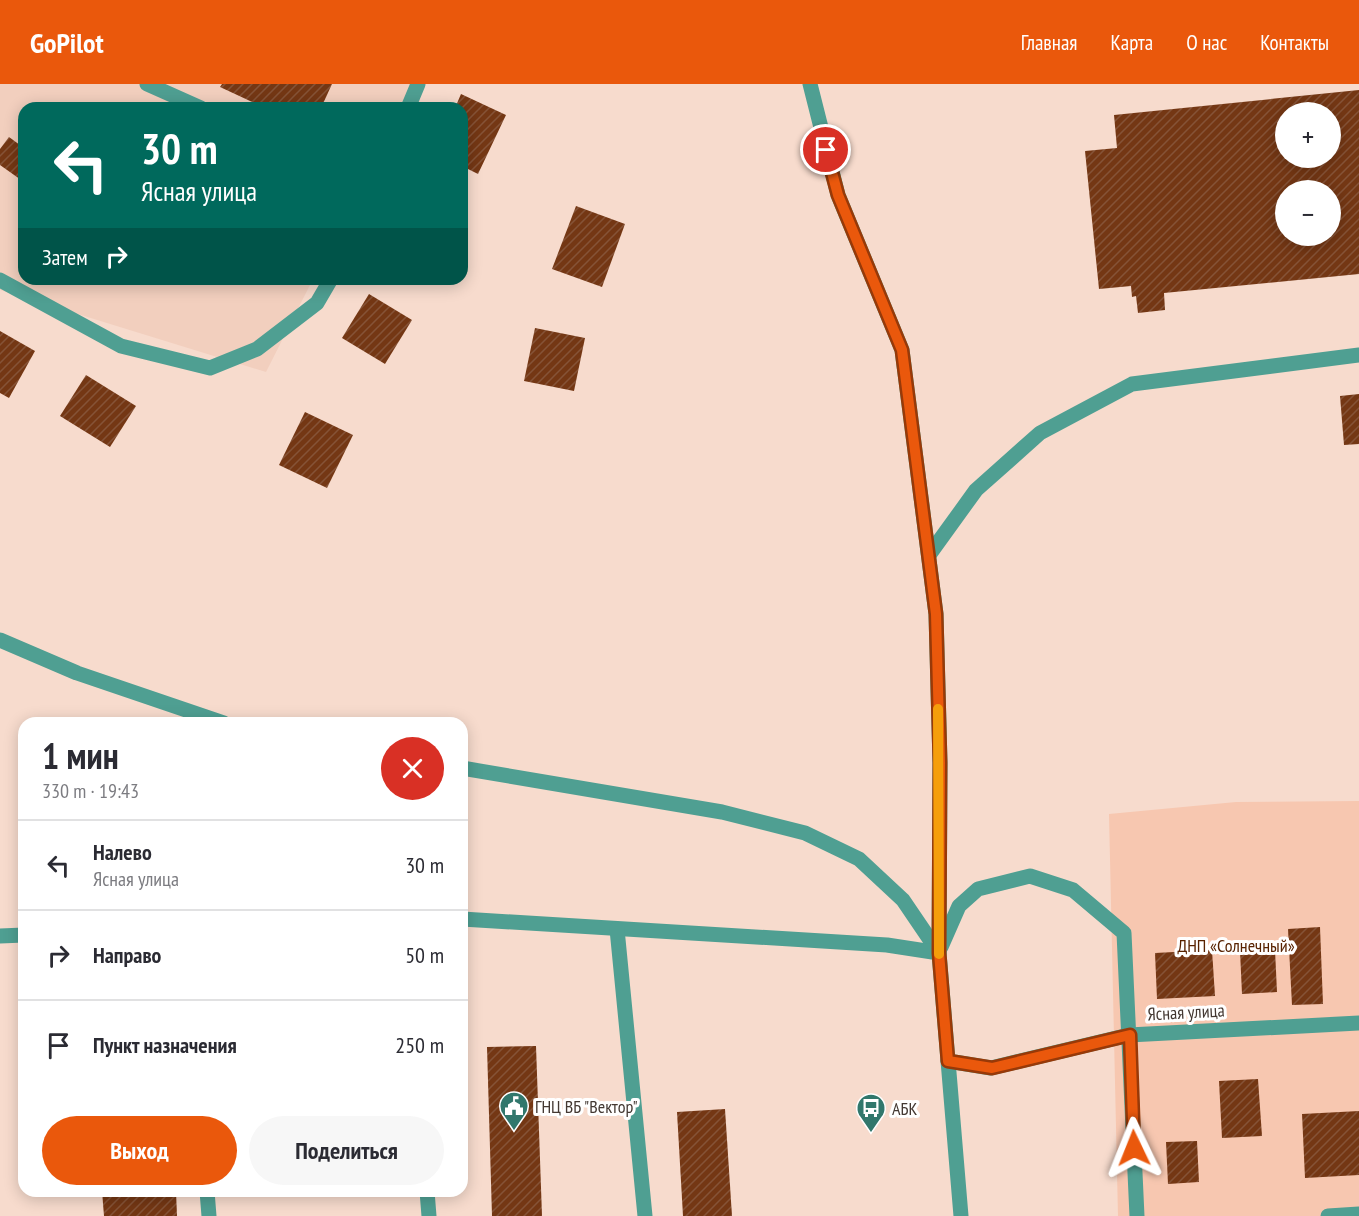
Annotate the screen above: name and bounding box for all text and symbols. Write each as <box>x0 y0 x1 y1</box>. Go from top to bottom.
text: GoPilot <box>30 24 104 61</box>
text: Главная <box>1021 29 1077 56</box>
text: Карта <box>1110 29 1153 56</box>
text: О нас <box>1186 29 1227 56</box>
text: Контакты <box>1260 29 1329 56</box>
map controls <box>1275 102 1341 246</box>
button: + <box>1275 102 1341 168</box>
text: 30 m <box>141 121 218 176</box>
pin <box>800 124 851 175</box>
icon: left <box>42 126 120 204</box>
icon: arrive <box>809 133 842 166</box>
text: Ясная улица <box>141 174 257 208</box>
button: − <box>1275 180 1341 246</box>
icon: right <box>100 240 133 273</box>
text: Затем <box>42 243 88 271</box>
text: 1 мин <box>42 732 119 779</box>
button: close <box>381 737 444 800</box>
text: 330 m · 19:43 <box>42 778 139 804</box>
text: Налево <box>93 838 152 866</box>
icon: left <box>42 849 75 882</box>
text: 30 m <box>405 851 444 879</box>
text: Ясная улица <box>93 866 179 892</box>
park label: ДНП «Солнечный» <box>1177 934 1295 957</box>
icon: right <box>42 939 75 972</box>
text: Направо <box>93 941 161 969</box>
text: 50 m <box>405 941 444 969</box>
street label: Ясная улица <box>1147 998 1225 1026</box>
icon: arrive <box>42 1029 75 1062</box>
text: Пункт назначения <box>93 1031 237 1059</box>
text: 250 m <box>395 1031 444 1059</box>
public building icon: ГНЦ ВБ "Вектор" <box>498 1090 530 1132</box>
bus stop icon: АБК <box>855 1092 887 1134</box>
place label: ГНЦ ВБ "Вектор" <box>535 1095 638 1118</box>
place label: АБК <box>892 1097 918 1120</box>
button: Выход <box>42 1116 237 1185</box>
button: Поделиться <box>249 1116 444 1185</box>
position arrow <box>1102 1116 1166 1180</box>

